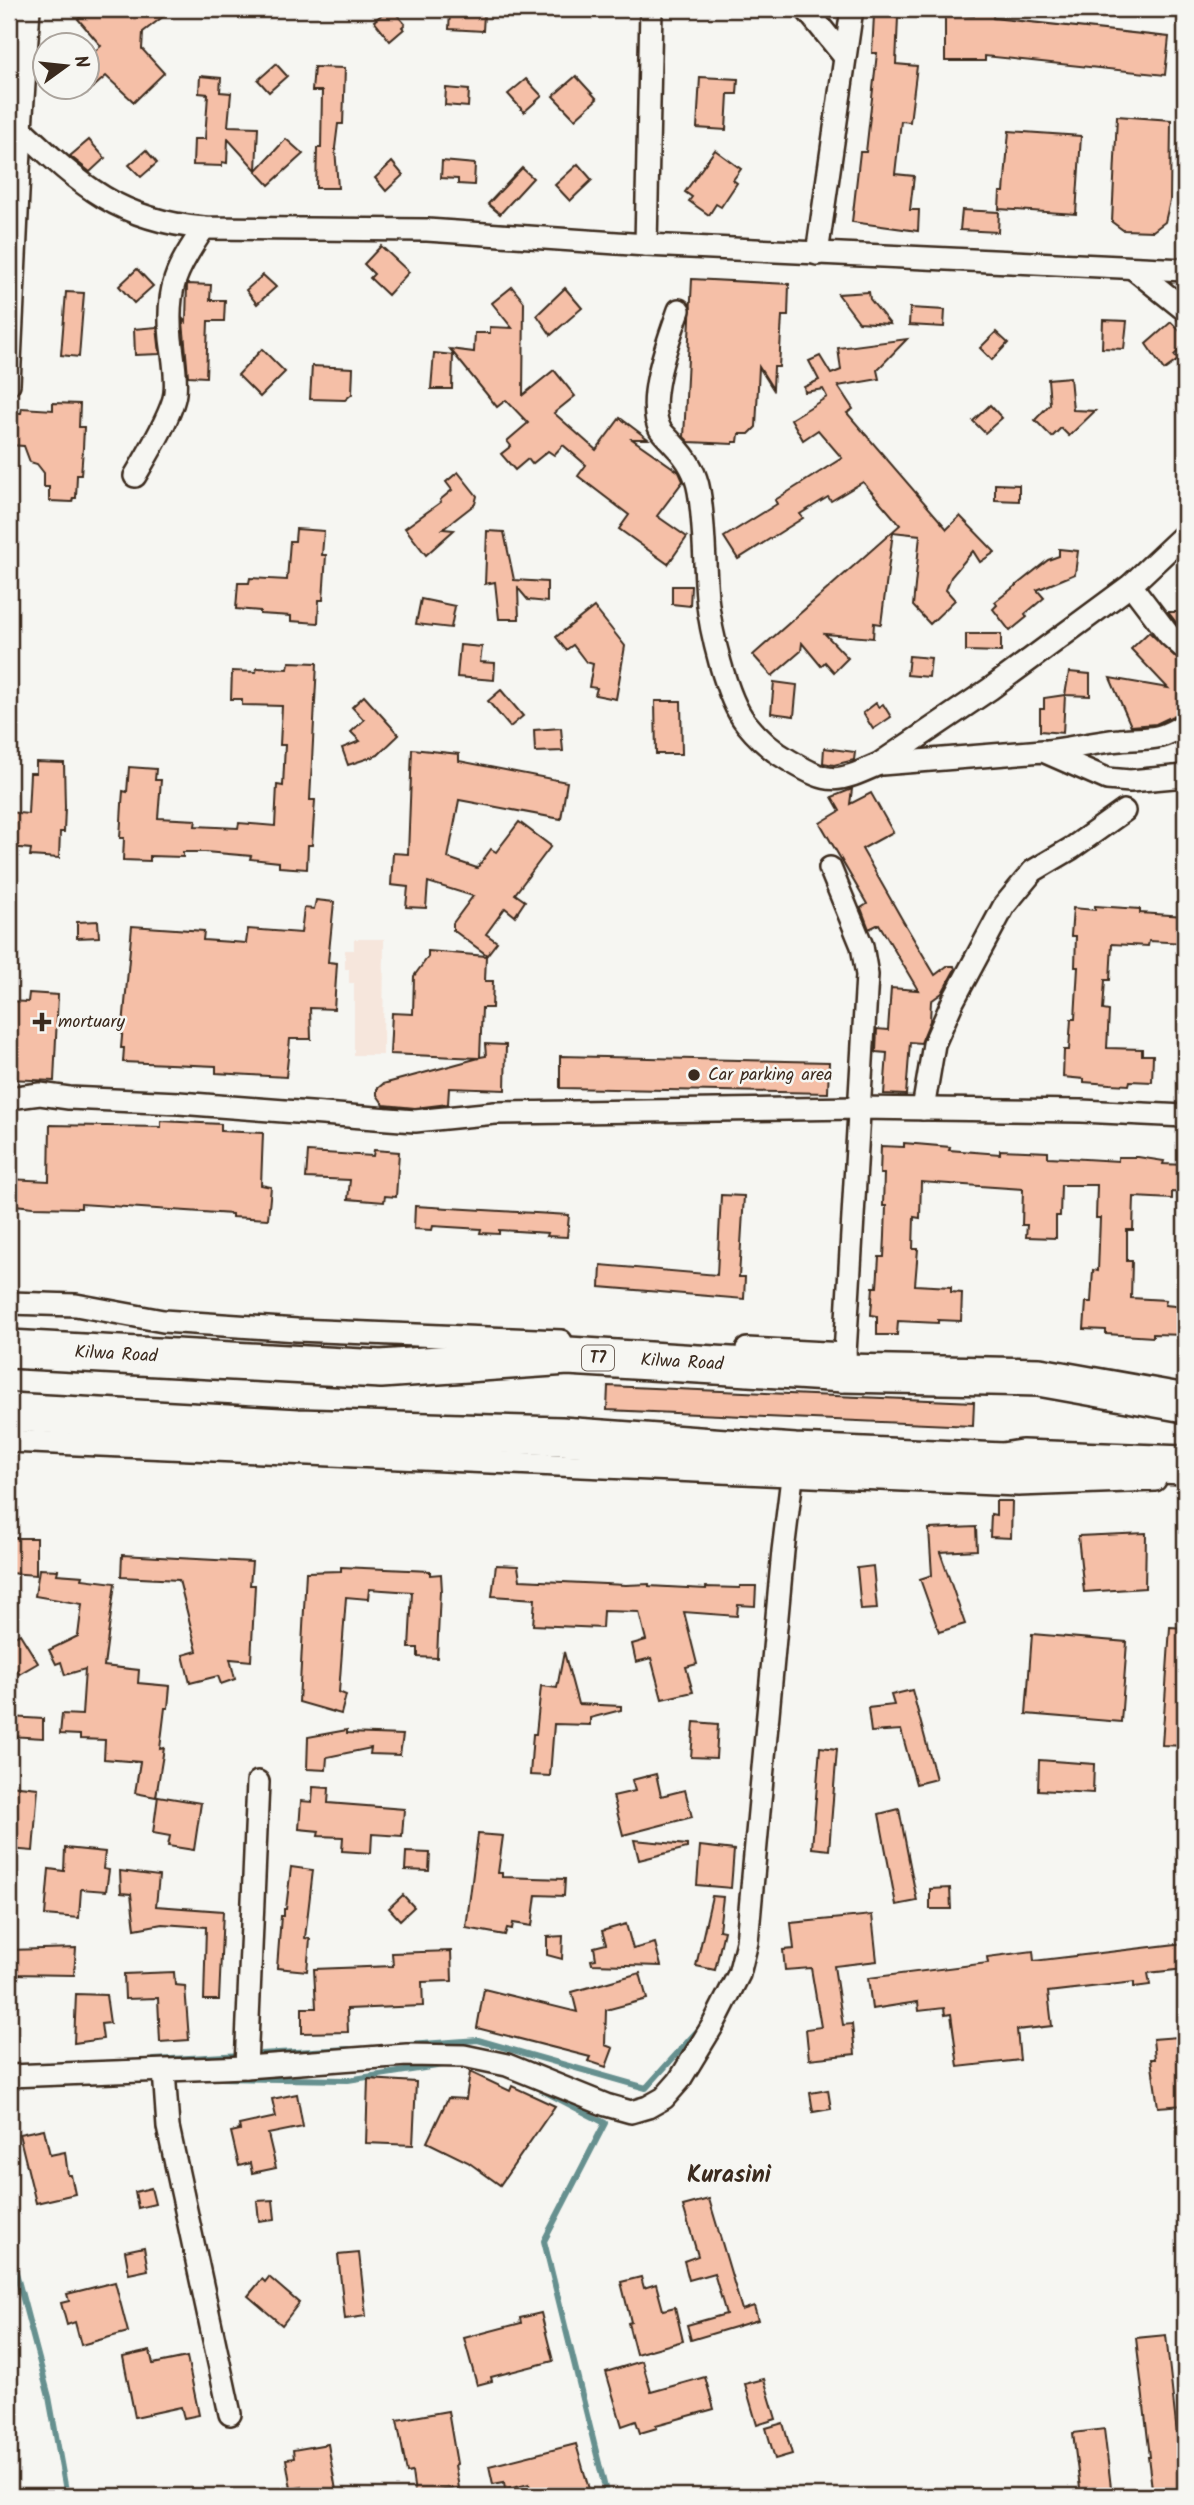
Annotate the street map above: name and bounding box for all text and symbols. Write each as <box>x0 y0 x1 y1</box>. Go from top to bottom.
north arrow <box>32 32 102 102</box>
text: N <box>64 52 97 72</box>
place label: mortuary <box>58 1008 125 1037</box>
marker: mortuary <box>32 1012 52 1032</box>
place label: Car parking area <box>708 1061 832 1090</box>
marker: Car parking area <box>686 1067 702 1083</box>
street label: Kilwa Road <box>74 1338 159 1372</box>
road number: T7 <box>582 1346 614 1370</box>
street label: Kilwa Road <box>640 1346 725 1380</box>
district label: Kurasini <box>687 2156 772 2195</box>

